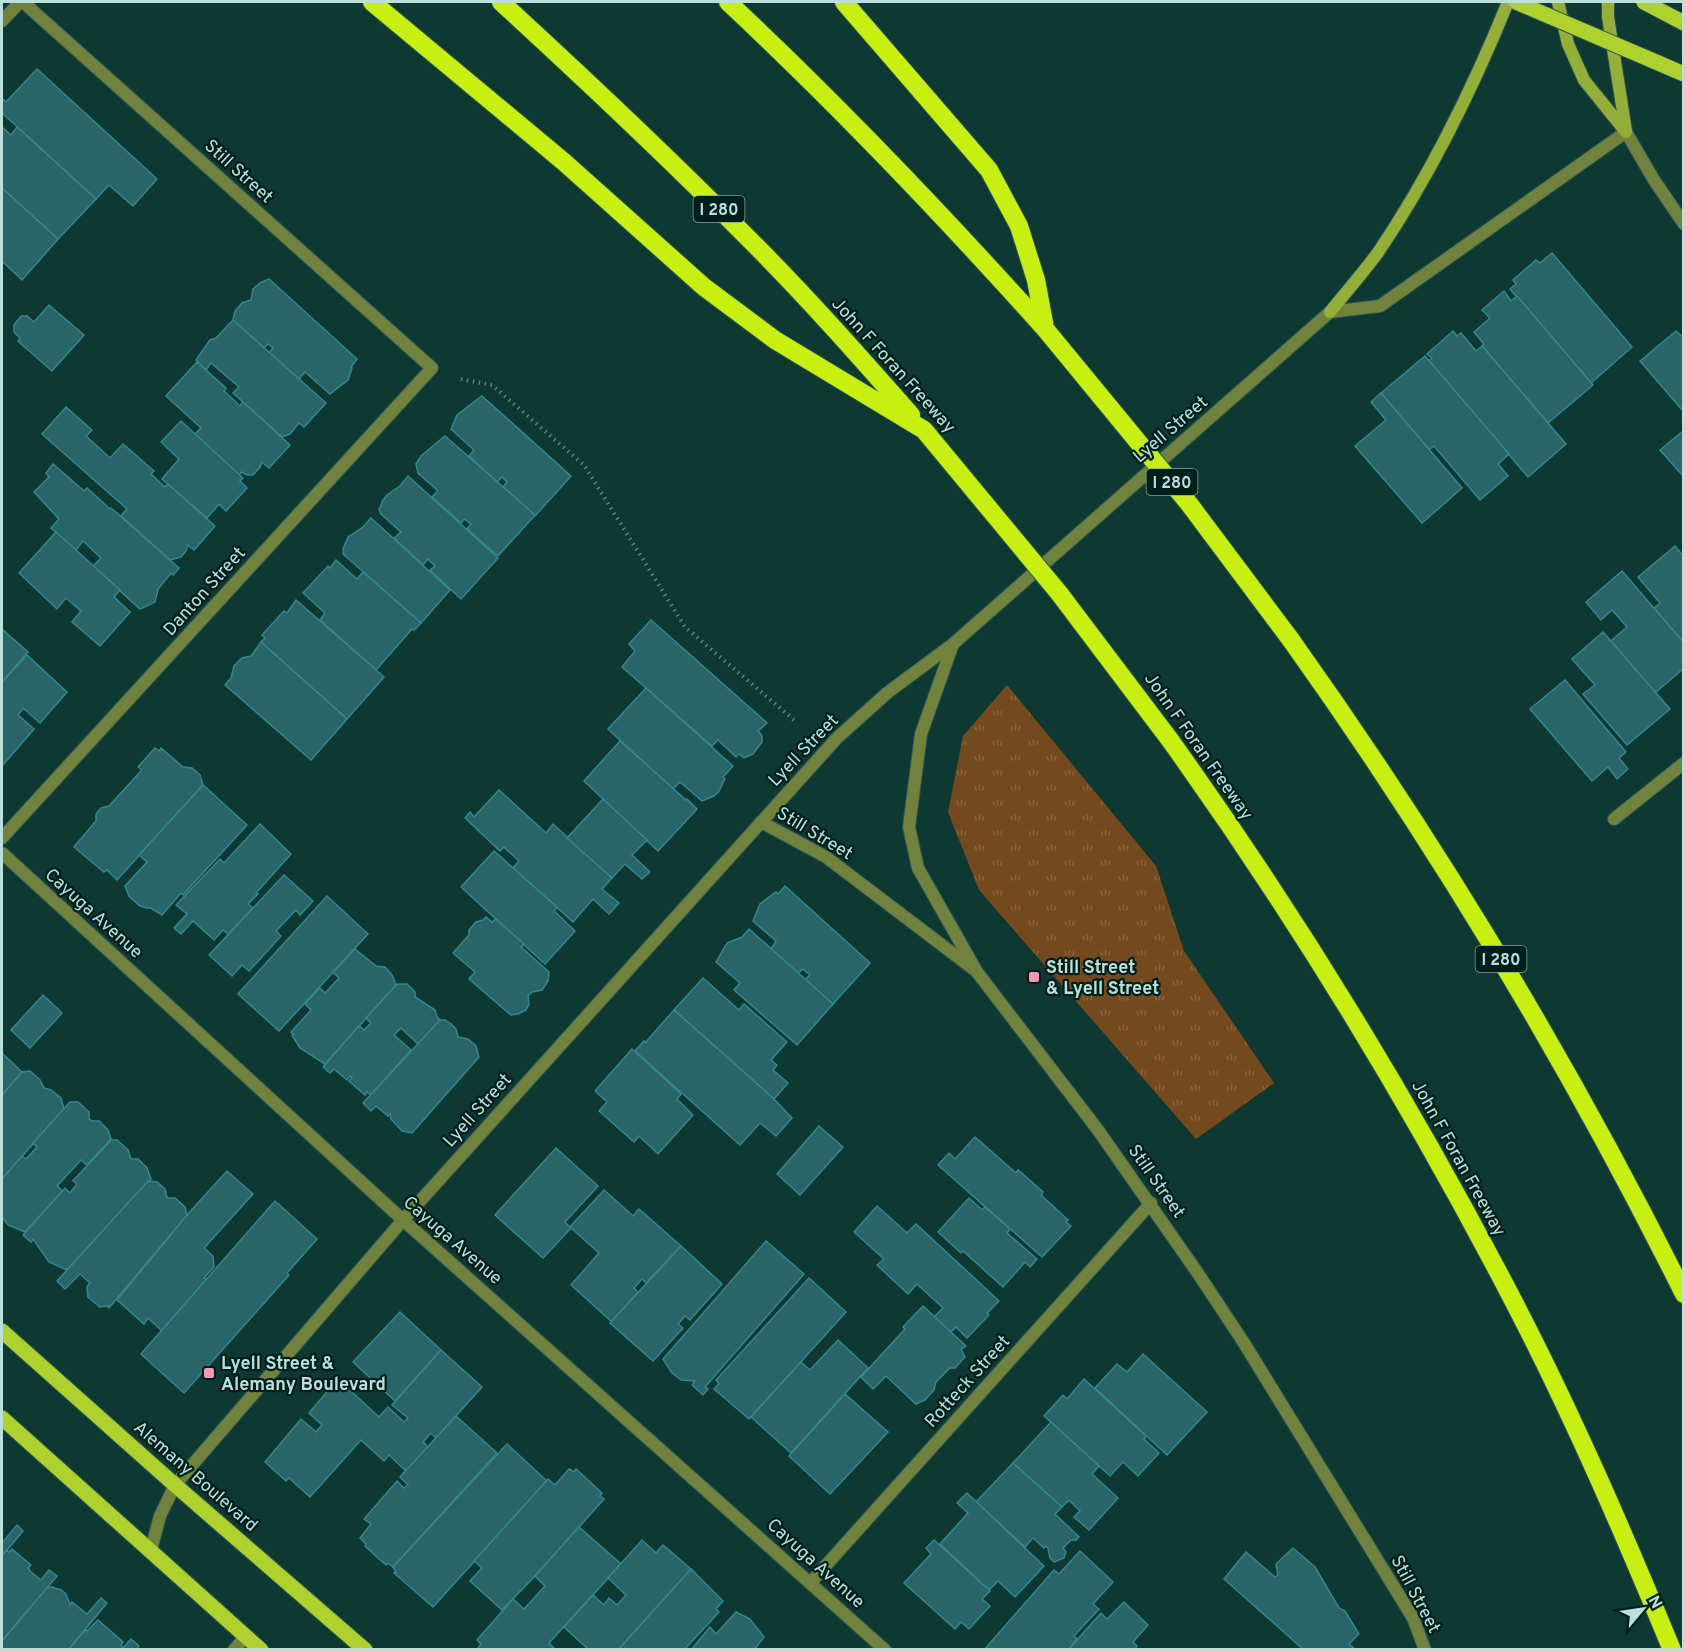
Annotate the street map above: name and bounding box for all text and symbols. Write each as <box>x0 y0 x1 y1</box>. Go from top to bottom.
street label: Still Street <box>199 135 277 209</box>
road number: I 280 <box>694 196 744 222</box>
street label: John F Foran Freeway <box>826 293 960 439</box>
street label: Lyell Street <box>1129 391 1213 469</box>
road number: I 280 <box>1146 469 1198 495</box>
street label: Danton Street <box>159 543 251 641</box>
street label: John F Foran Freeway <box>1138 669 1257 825</box>
street label: Lyell Street <box>764 710 844 792</box>
street label: Still Street <box>772 803 857 866</box>
street label: Cayuga Avenue <box>39 864 147 964</box>
road number: I 280 <box>1476 946 1526 972</box>
place label: Still Street & Lyell Street <box>1046 957 1159 1001</box>
marker: Still Street & Lyell Street <box>1027 970 1041 984</box>
street label: Lyell Street <box>439 1069 517 1153</box>
street label: John F Foran Freeway <box>1405 1077 1510 1241</box>
street label: Still Street <box>1122 1141 1190 1223</box>
street label: Cayuga Avenue <box>398 1192 506 1291</box>
street label: Rotteck Street <box>920 1331 1016 1433</box>
place label: Lyell Street & Alemany Boulevard <box>221 1353 386 1397</box>
marker: Lyell Street & Alemany Boulevard <box>202 1366 216 1380</box>
street label: Alemany Boulevard <box>128 1417 262 1537</box>
street label: Cayuga Avenue <box>761 1514 869 1614</box>
street label: Still Street <box>1385 1552 1445 1638</box>
north arrow <box>1613 1579 1673 1639</box>
text: N <box>1643 1593 1666 1613</box>

